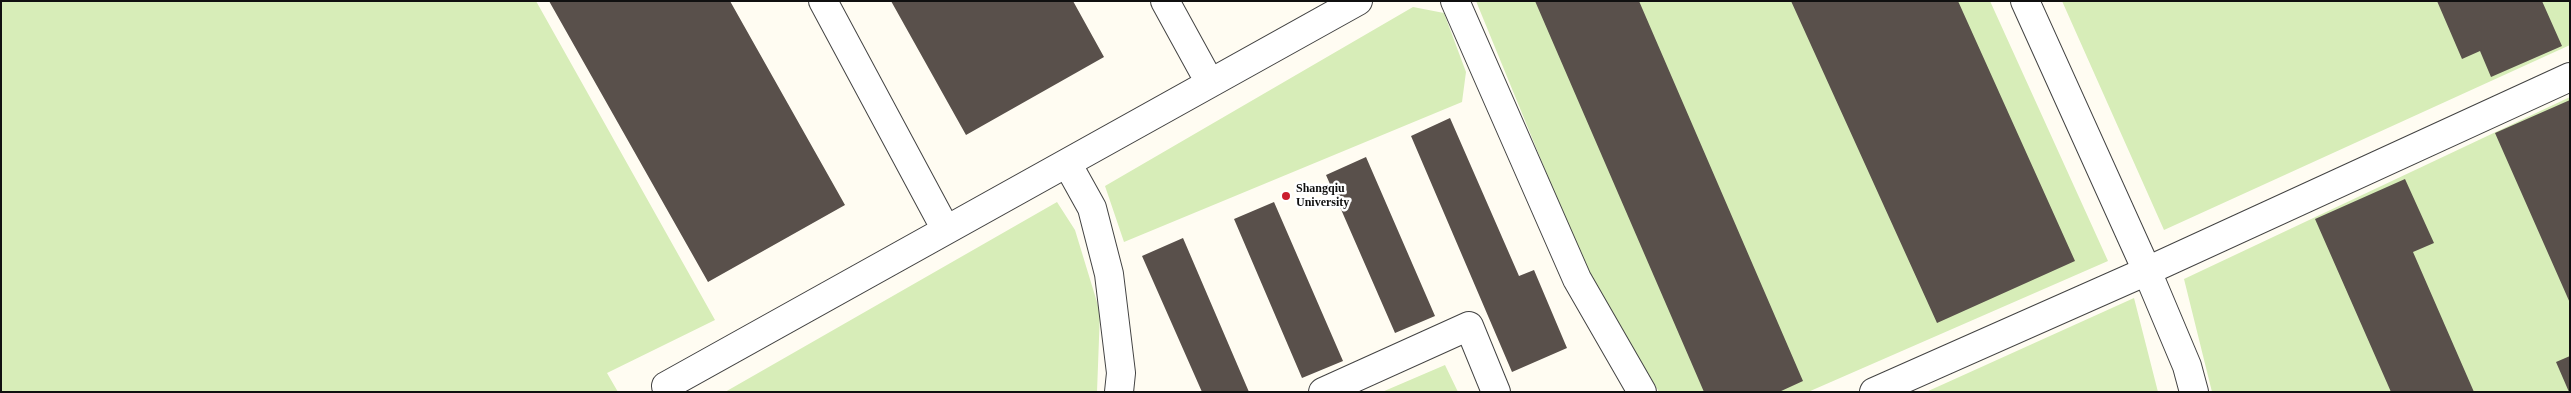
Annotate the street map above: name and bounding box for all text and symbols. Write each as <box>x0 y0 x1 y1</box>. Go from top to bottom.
place label: Shangqiu University <box>1296 182 1357 210</box>
marker: Shangqiu University <box>1280 190 1292 202</box>

